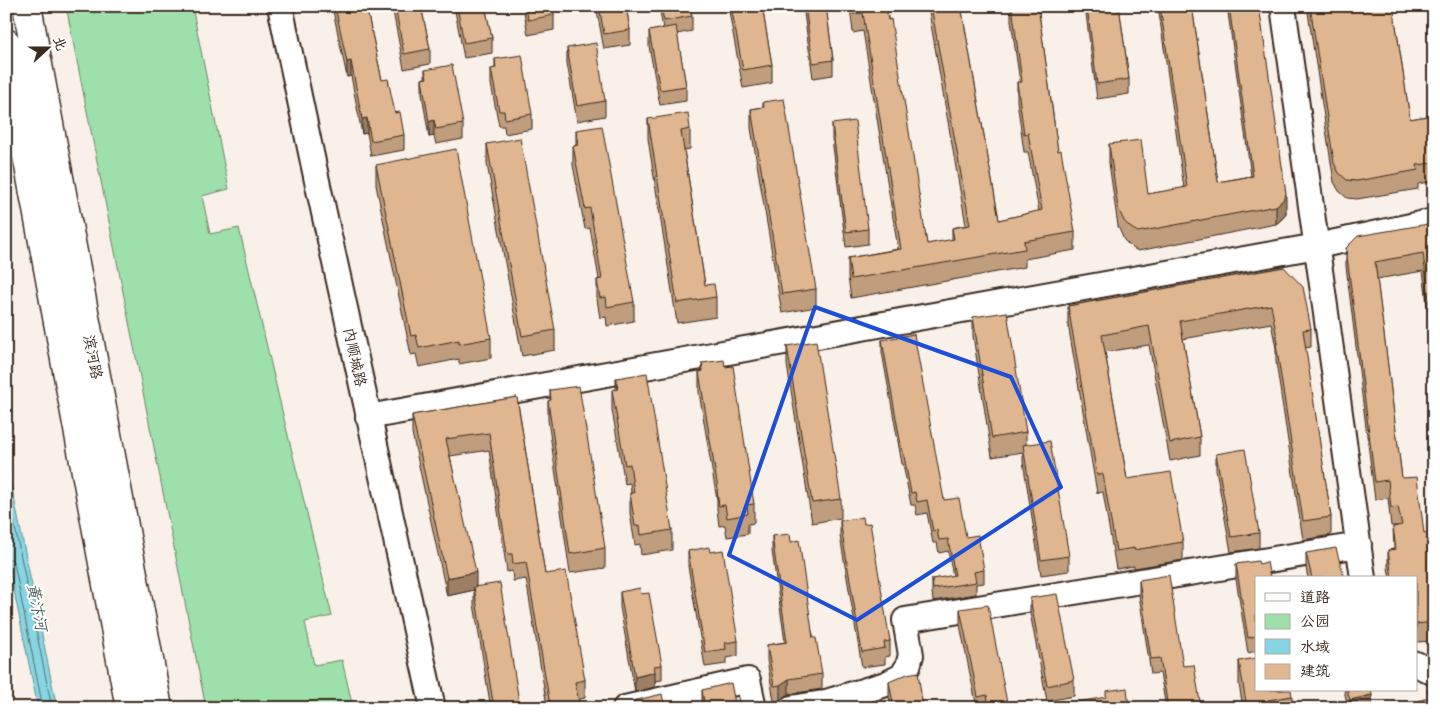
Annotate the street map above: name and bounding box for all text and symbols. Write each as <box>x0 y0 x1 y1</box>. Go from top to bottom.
north arrow <box>22 22 72 72</box>
text: 北 <box>49 34 71 53</box>
street label: 内顺城路 <box>340 326 371 388</box>
street label: 滨河路 <box>80 333 107 381</box>
legend <box>1255 576 1418 692</box>
water label: 黄汴河 <box>24 582 53 635</box>
text: 道路 <box>1300 587 1330 606</box>
text: 公园 <box>1300 611 1330 630</box>
text: 水域 <box>1300 637 1330 656</box>
text: 建筑 <box>1300 661 1330 680</box>

